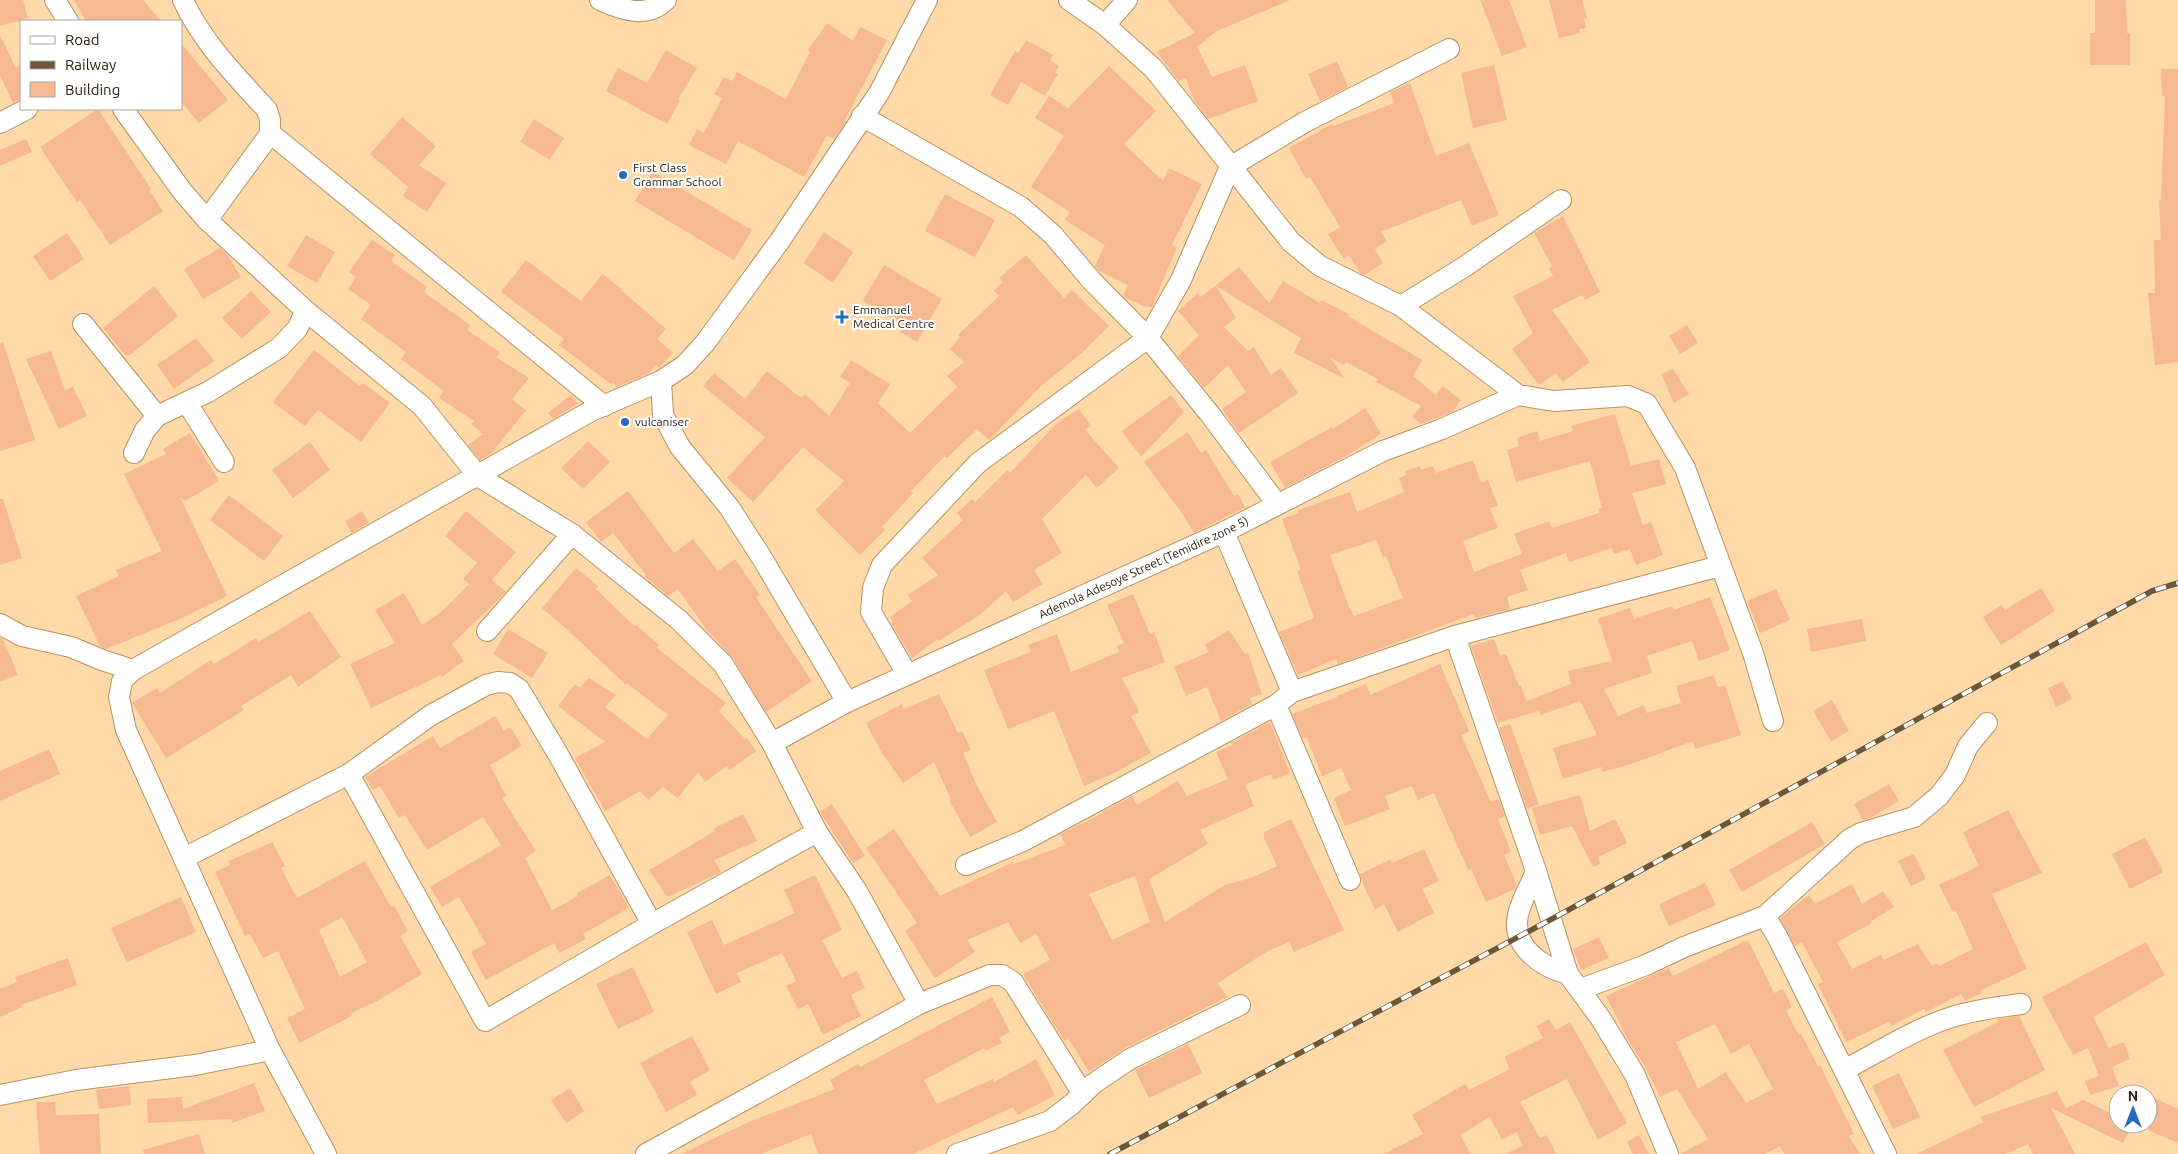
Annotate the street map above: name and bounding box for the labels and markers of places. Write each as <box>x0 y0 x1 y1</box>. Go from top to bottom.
place label: First Class Grammar School <box>633 161 722 188</box>
marker: First Class Grammar School <box>617 169 629 181</box>
place label: Emmanuel Medical Centre <box>853 303 934 330</box>
marker: Emmanuel Medical Centre <box>835 310 849 324</box>
place label: vulcaniser <box>635 415 689 428</box>
marker: vulcaniser <box>619 416 631 428</box>

